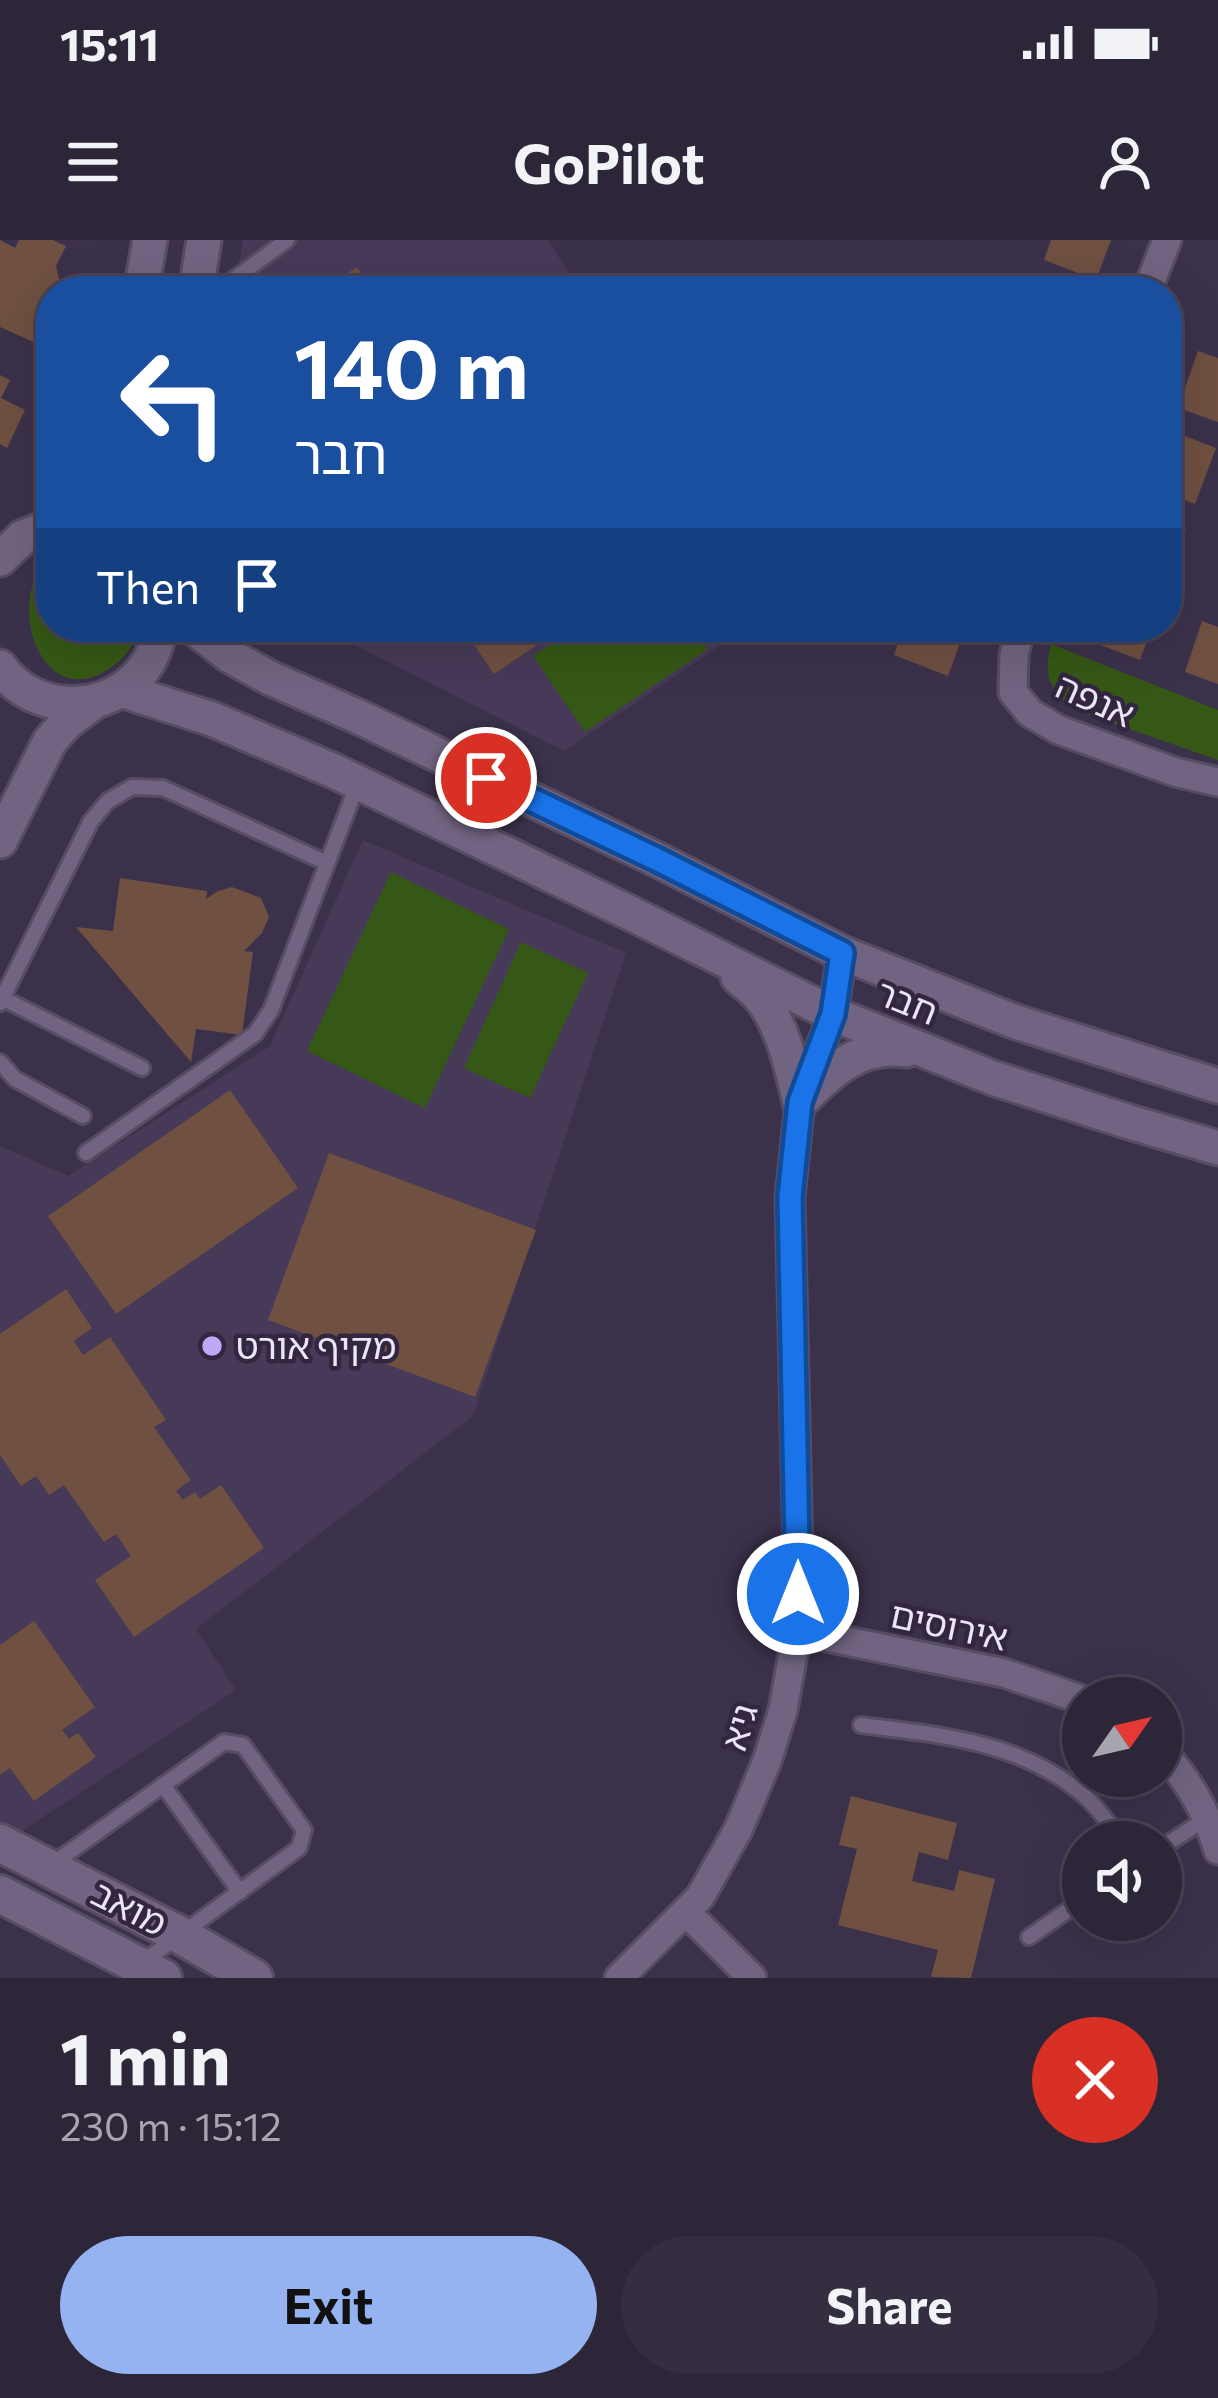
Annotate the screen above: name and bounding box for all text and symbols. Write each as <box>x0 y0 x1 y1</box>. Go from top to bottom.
text: 15:11 <box>60 15 159 70</box>
icon: menu <box>60 129 126 195</box>
text: GoPilot <box>513 129 705 195</box>
icon: person <box>1092 129 1158 195</box>
text: 140 m <box>294 314 529 416</box>
icon: left <box>96 324 252 480</box>
text: חבר <box>294 419 388 485</box>
icon: arrive <box>224 552 290 618</box>
text: Then <box>96 558 200 613</box>
street label: אנפה <box>1050 662 1142 735</box>
pin <box>435 727 537 829</box>
icon: arrive <box>453 745 519 811</box>
street label: חבר <box>871 968 945 1032</box>
place label: מקיף אורט <box>236 1322 396 1366</box>
marker: מקיף אורט <box>199 1333 225 1359</box>
position arrow <box>735 1531 861 1657</box>
street label: אירוסים <box>887 1590 1012 1658</box>
north arrow <box>1062 1677 1182 1797</box>
map controls <box>1062 1677 1182 1941</box>
street label: גיא <box>709 1698 765 1755</box>
button: sound <box>1062 1821 1182 1941</box>
street label: מואב <box>85 1869 175 1944</box>
text: 1 min <box>60 2012 231 2100</box>
button: close <box>1032 2017 1158 2143</box>
text: 230 m · 15:12 <box>60 2101 282 2149</box>
button: Exit <box>60 2236 597 2374</box>
button: Share <box>621 2236 1158 2374</box>

